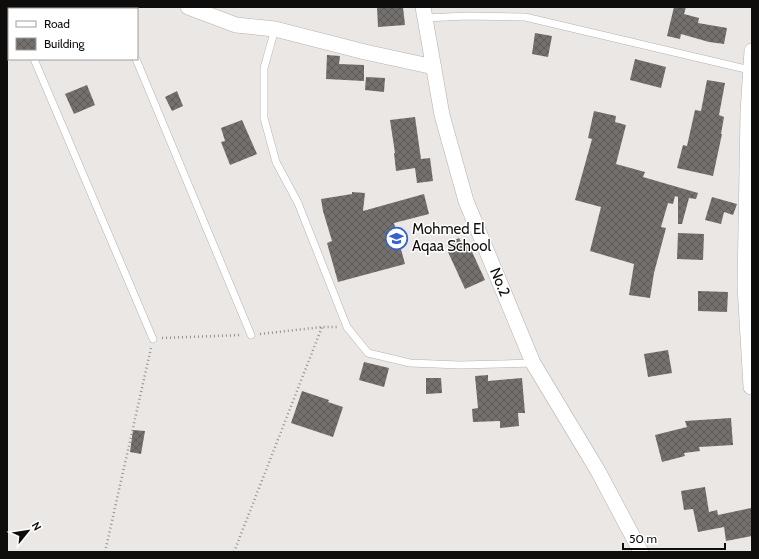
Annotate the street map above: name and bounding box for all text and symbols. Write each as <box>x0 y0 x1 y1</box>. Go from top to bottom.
legend <box>8 8 138 60</box>
text: Road <box>44 16 70 31</box>
text: Building <box>44 36 86 51</box>
place label: Mohmed El Aqaa School <box>412 220 491 255</box>
school or university icon: Mohmed El Aqaa School <box>383 225 409 251</box>
street label: No.2 <box>486 265 514 299</box>
north arrow <box>8 511 48 551</box>
text: N <box>29 519 45 533</box>
scale bar <box>623 525 725 551</box>
text: 50 m <box>629 531 657 546</box>

